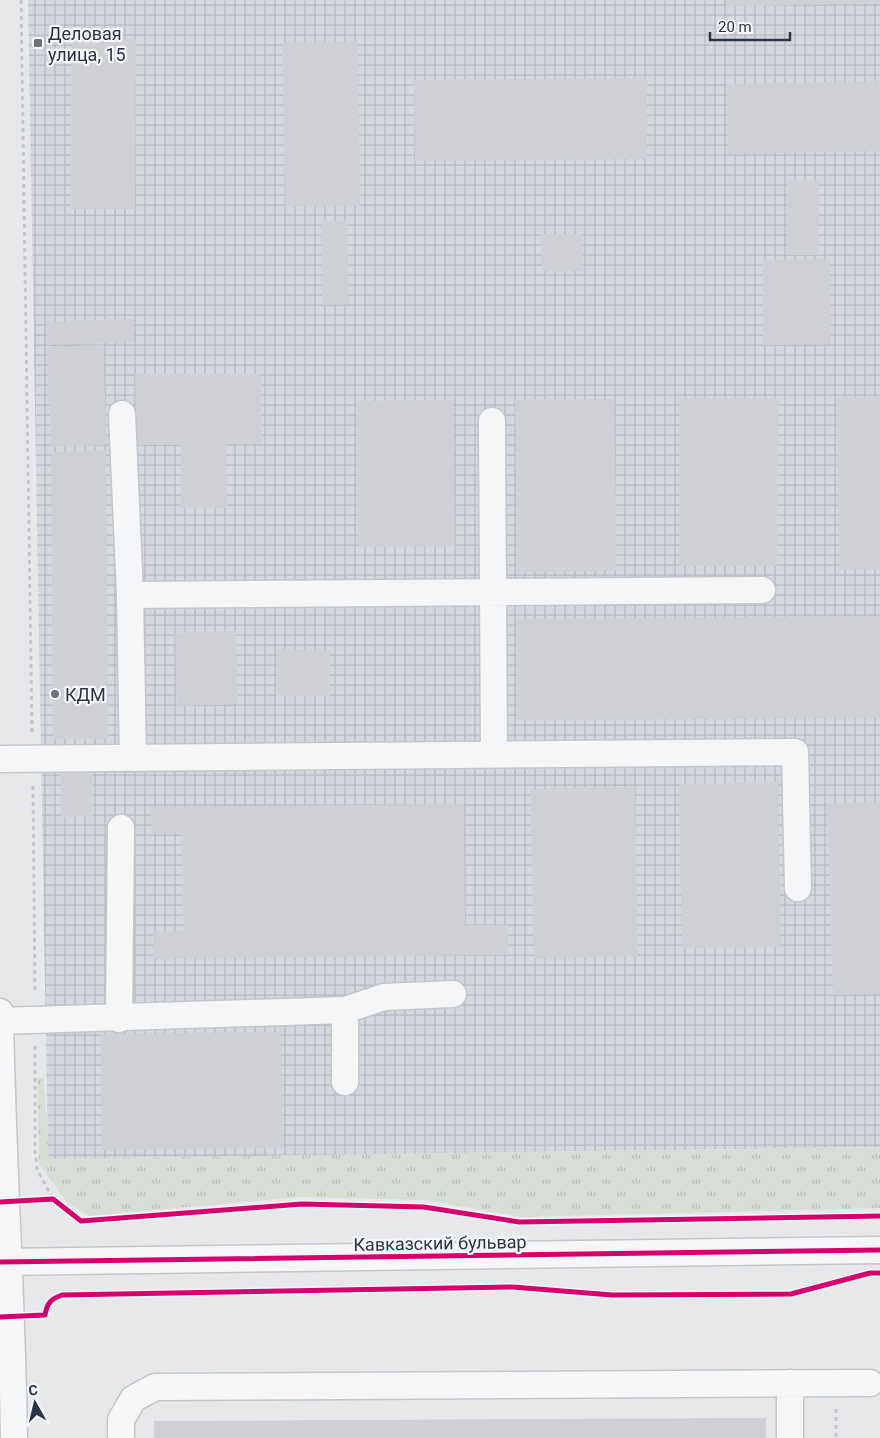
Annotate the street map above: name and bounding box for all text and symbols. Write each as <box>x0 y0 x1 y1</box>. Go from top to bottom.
scale bar <box>710 10 790 42</box>
text: 20 m <box>718 18 752 36</box>
place label: Деловая улица, 15 <box>48 23 126 65</box>
marker: Деловая улица, 15 <box>32 37 44 49</box>
place label: КДМ <box>65 684 106 705</box>
marker: КДМ <box>49 688 61 700</box>
street label: Кавказский бульвар <box>353 1231 527 1255</box>
north arrow <box>10 1378 60 1428</box>
text: С <box>28 1382 39 1399</box>

